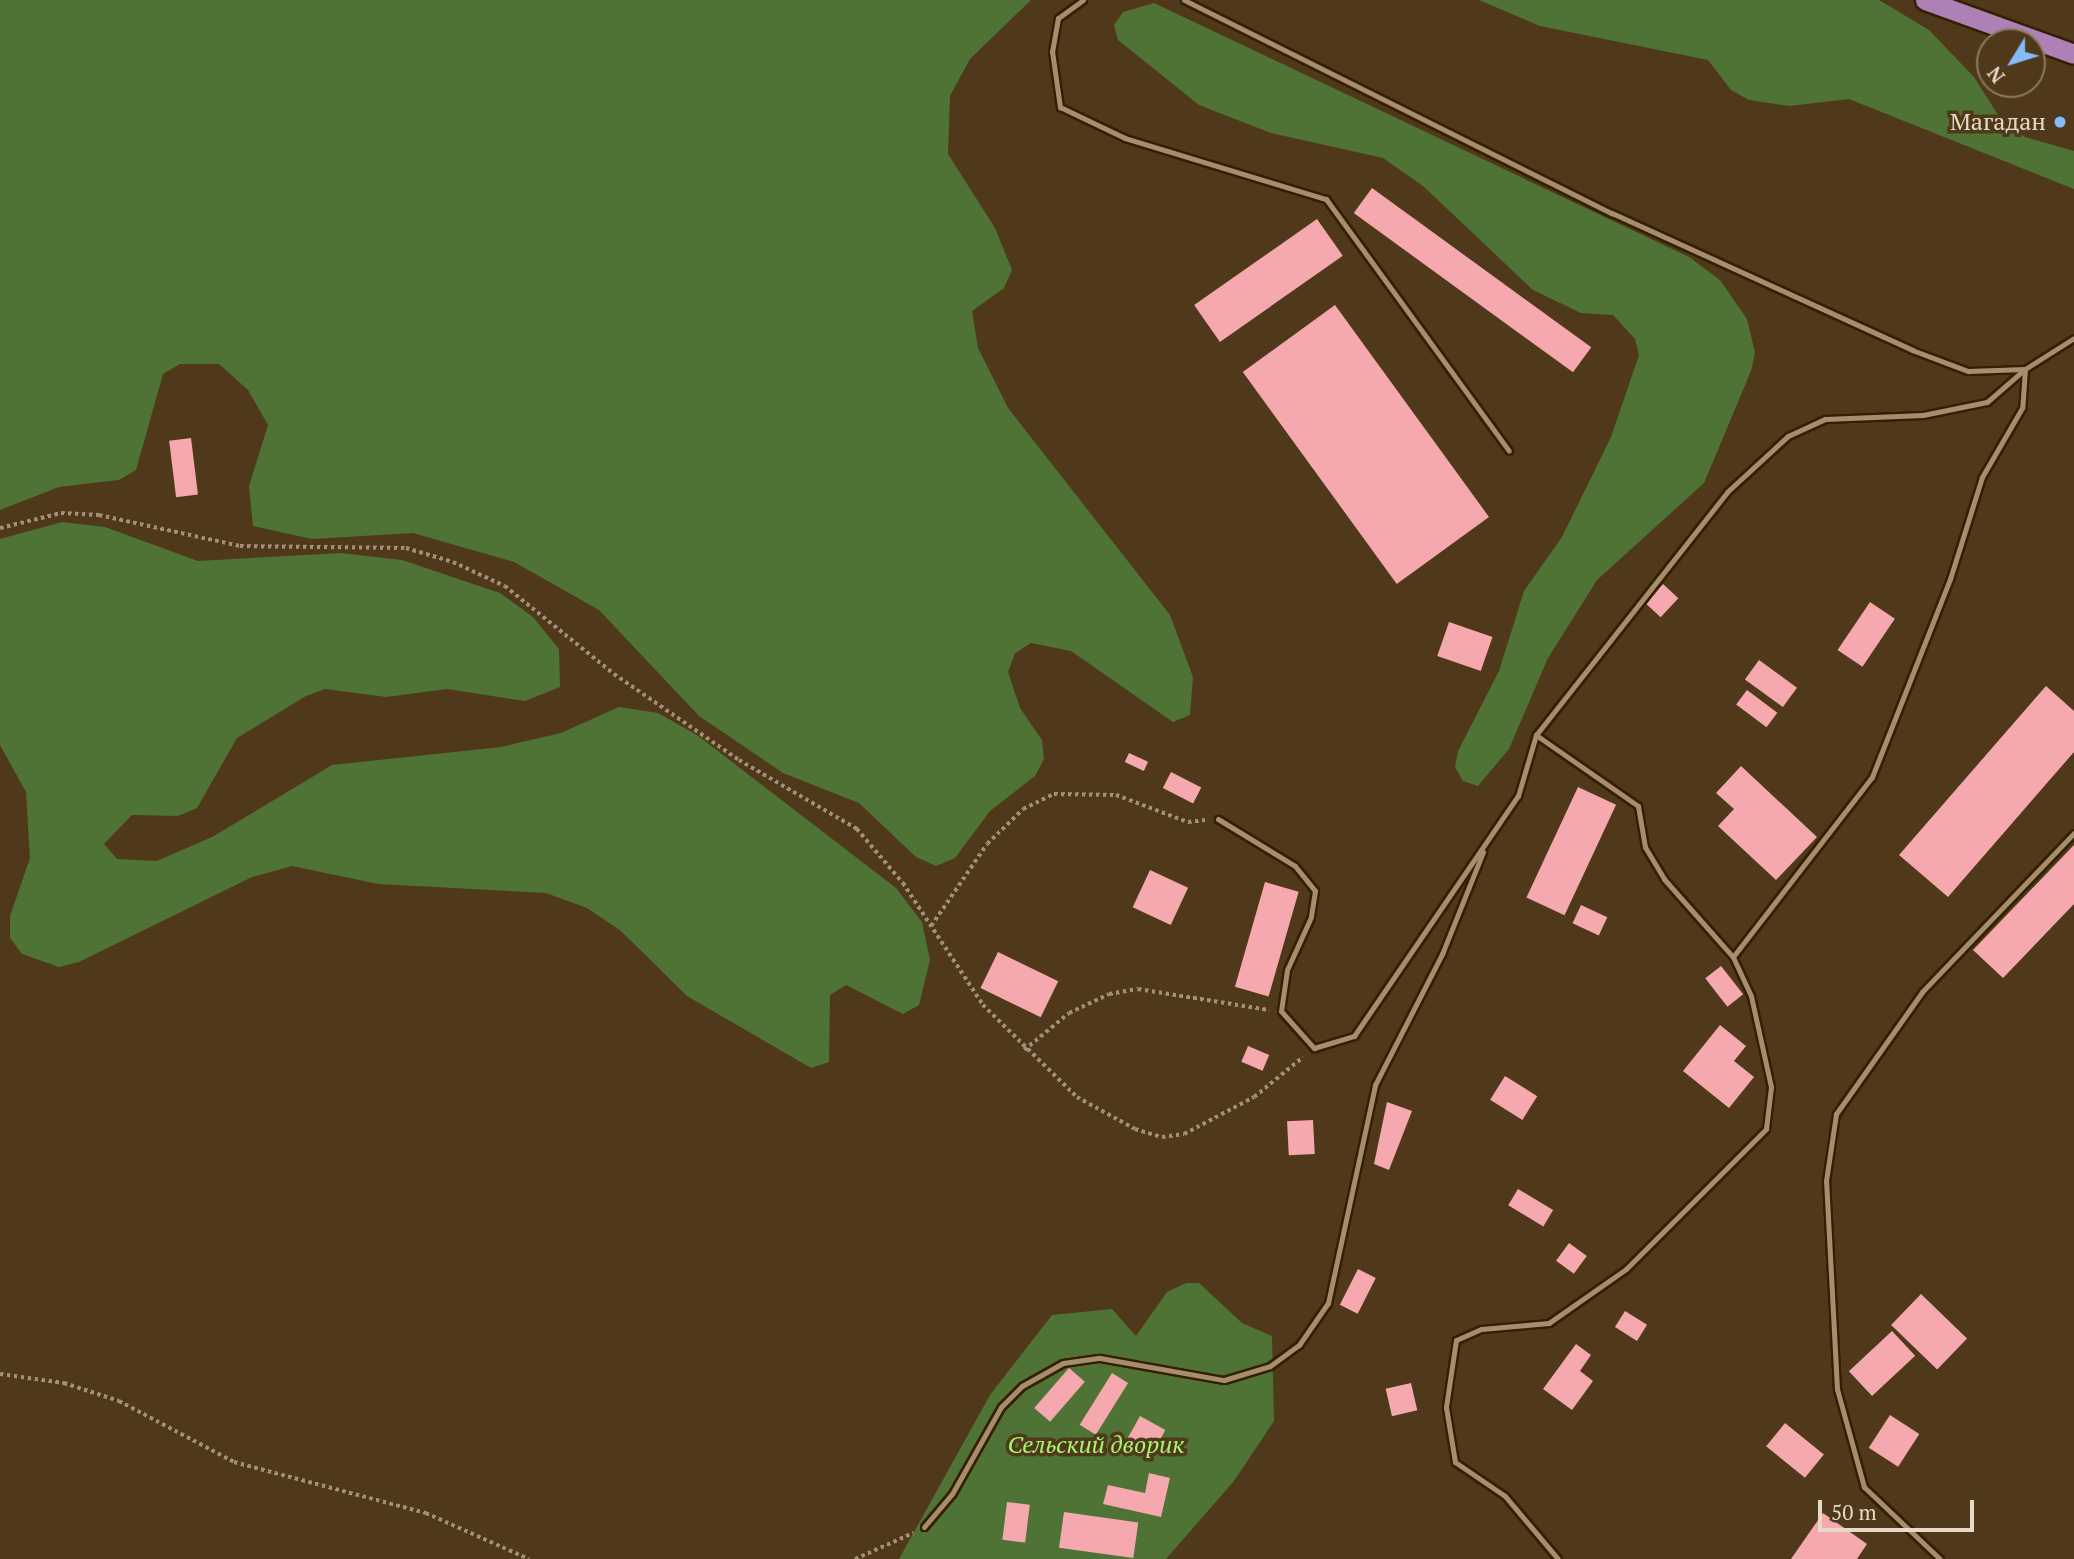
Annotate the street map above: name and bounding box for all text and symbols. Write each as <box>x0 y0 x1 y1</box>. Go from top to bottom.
north arrow <box>1976 28 2046 98</box>
text: N <box>1981 62 2010 88</box>
place label: Магадан <box>1950 108 2046 136</box>
marker: Магадан <box>2052 114 2068 130</box>
park label: Сельский дворик <box>1007 1431 1185 1459</box>
scale bar <box>1822 1486 1978 1530</box>
text: 50 m <box>1831 1498 1877 1526</box>

